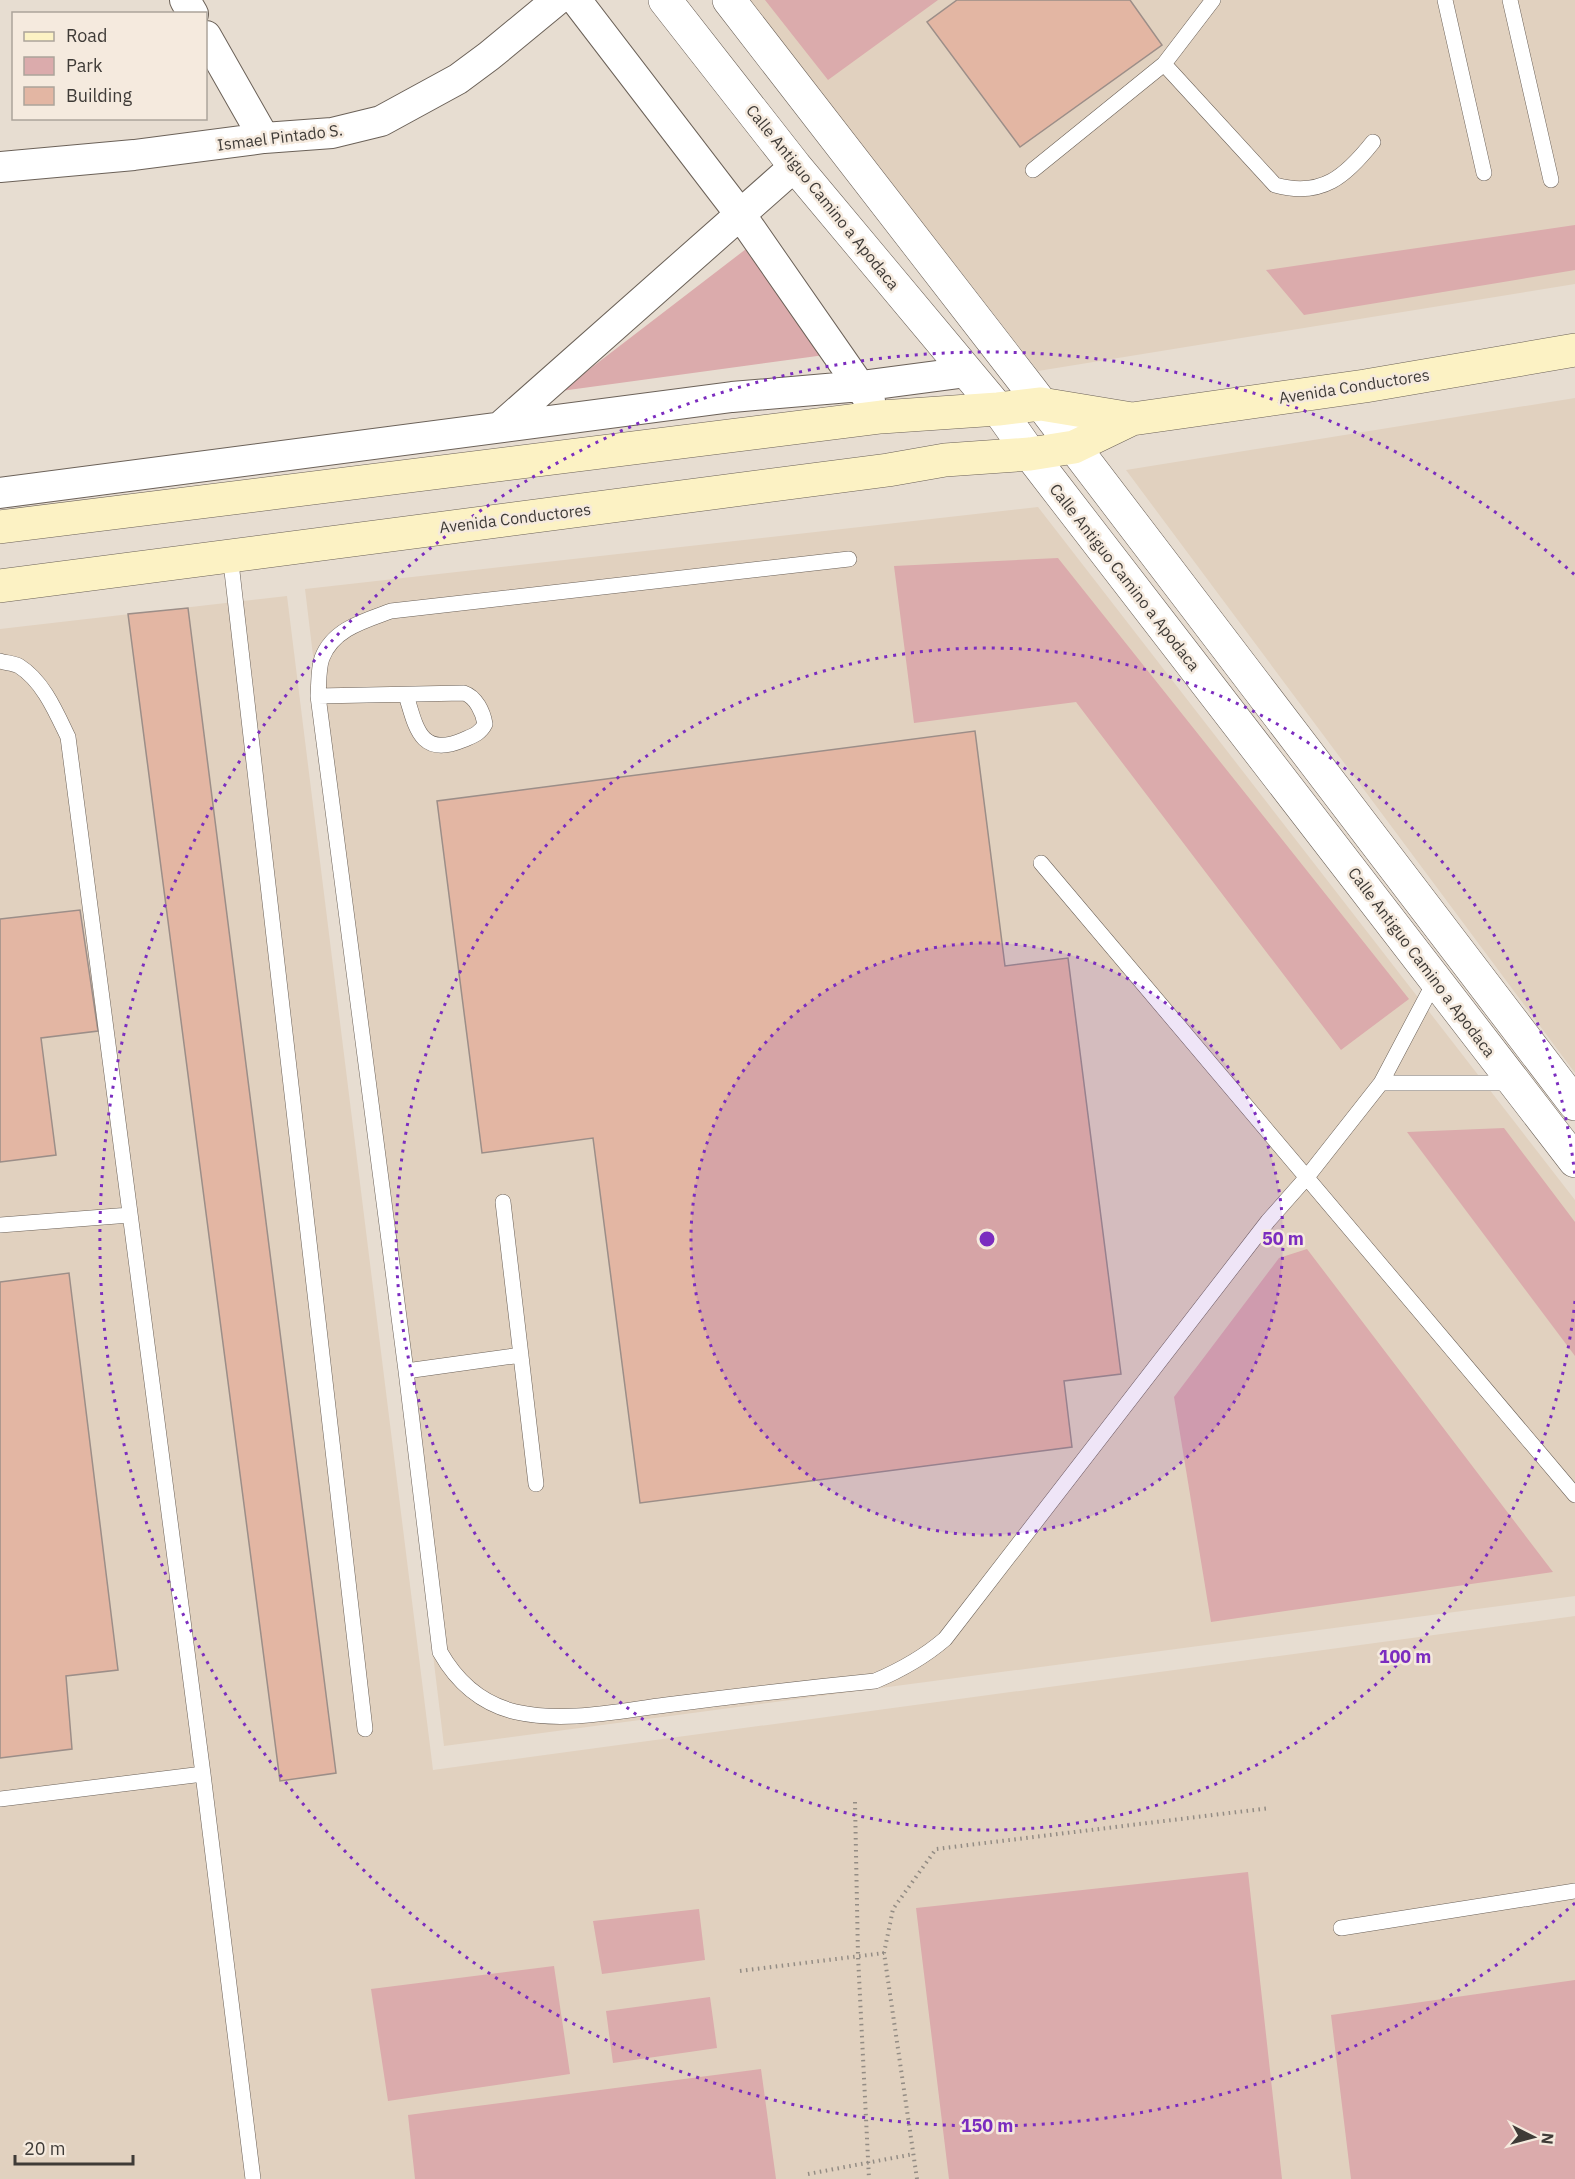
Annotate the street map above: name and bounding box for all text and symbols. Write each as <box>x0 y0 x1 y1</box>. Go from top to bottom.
legend <box>12 12 207 120</box>
text: Road <box>66 24 107 47</box>
text: Park <box>66 54 103 77</box>
text: Building <box>66 84 133 107</box>
street label: Calle Antiguo Camino a Apodaca <box>742 100 904 294</box>
street label: Ismael Pintado S. <box>216 119 344 155</box>
street label: Avenida Conductores <box>1277 364 1431 408</box>
street label: Calle Antiguo Camino a Apodaca <box>1046 479 1205 675</box>
street label: Avenida Conductores <box>438 499 592 537</box>
street label: Calle Antiguo Camino a Apodaca <box>1344 863 1500 1061</box>
text: 50 m <box>1262 1227 1304 1250</box>
centre of rings <box>977 1229 997 1249</box>
text: 100 m <box>1379 1645 1431 1668</box>
north arrow <box>1503 2107 1563 2167</box>
text: 150 m <box>961 2114 1013 2137</box>
scale bar <box>15 2128 134 2166</box>
text: N <box>1537 2132 1558 2145</box>
text: 20 m <box>24 2137 66 2160</box>

